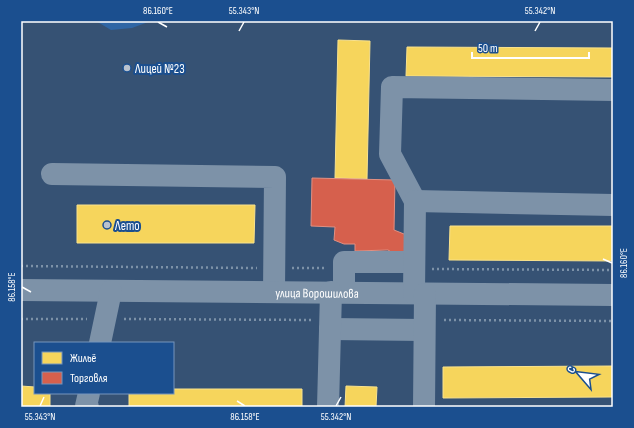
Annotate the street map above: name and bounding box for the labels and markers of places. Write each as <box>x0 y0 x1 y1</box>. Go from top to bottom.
place label: Лицей №23 <box>134 61 185 77</box>
marker: Лицей №23 <box>122 63 132 73</box>
place label: Лето <box>114 218 140 234</box>
marker: Лето <box>102 220 112 230</box>

